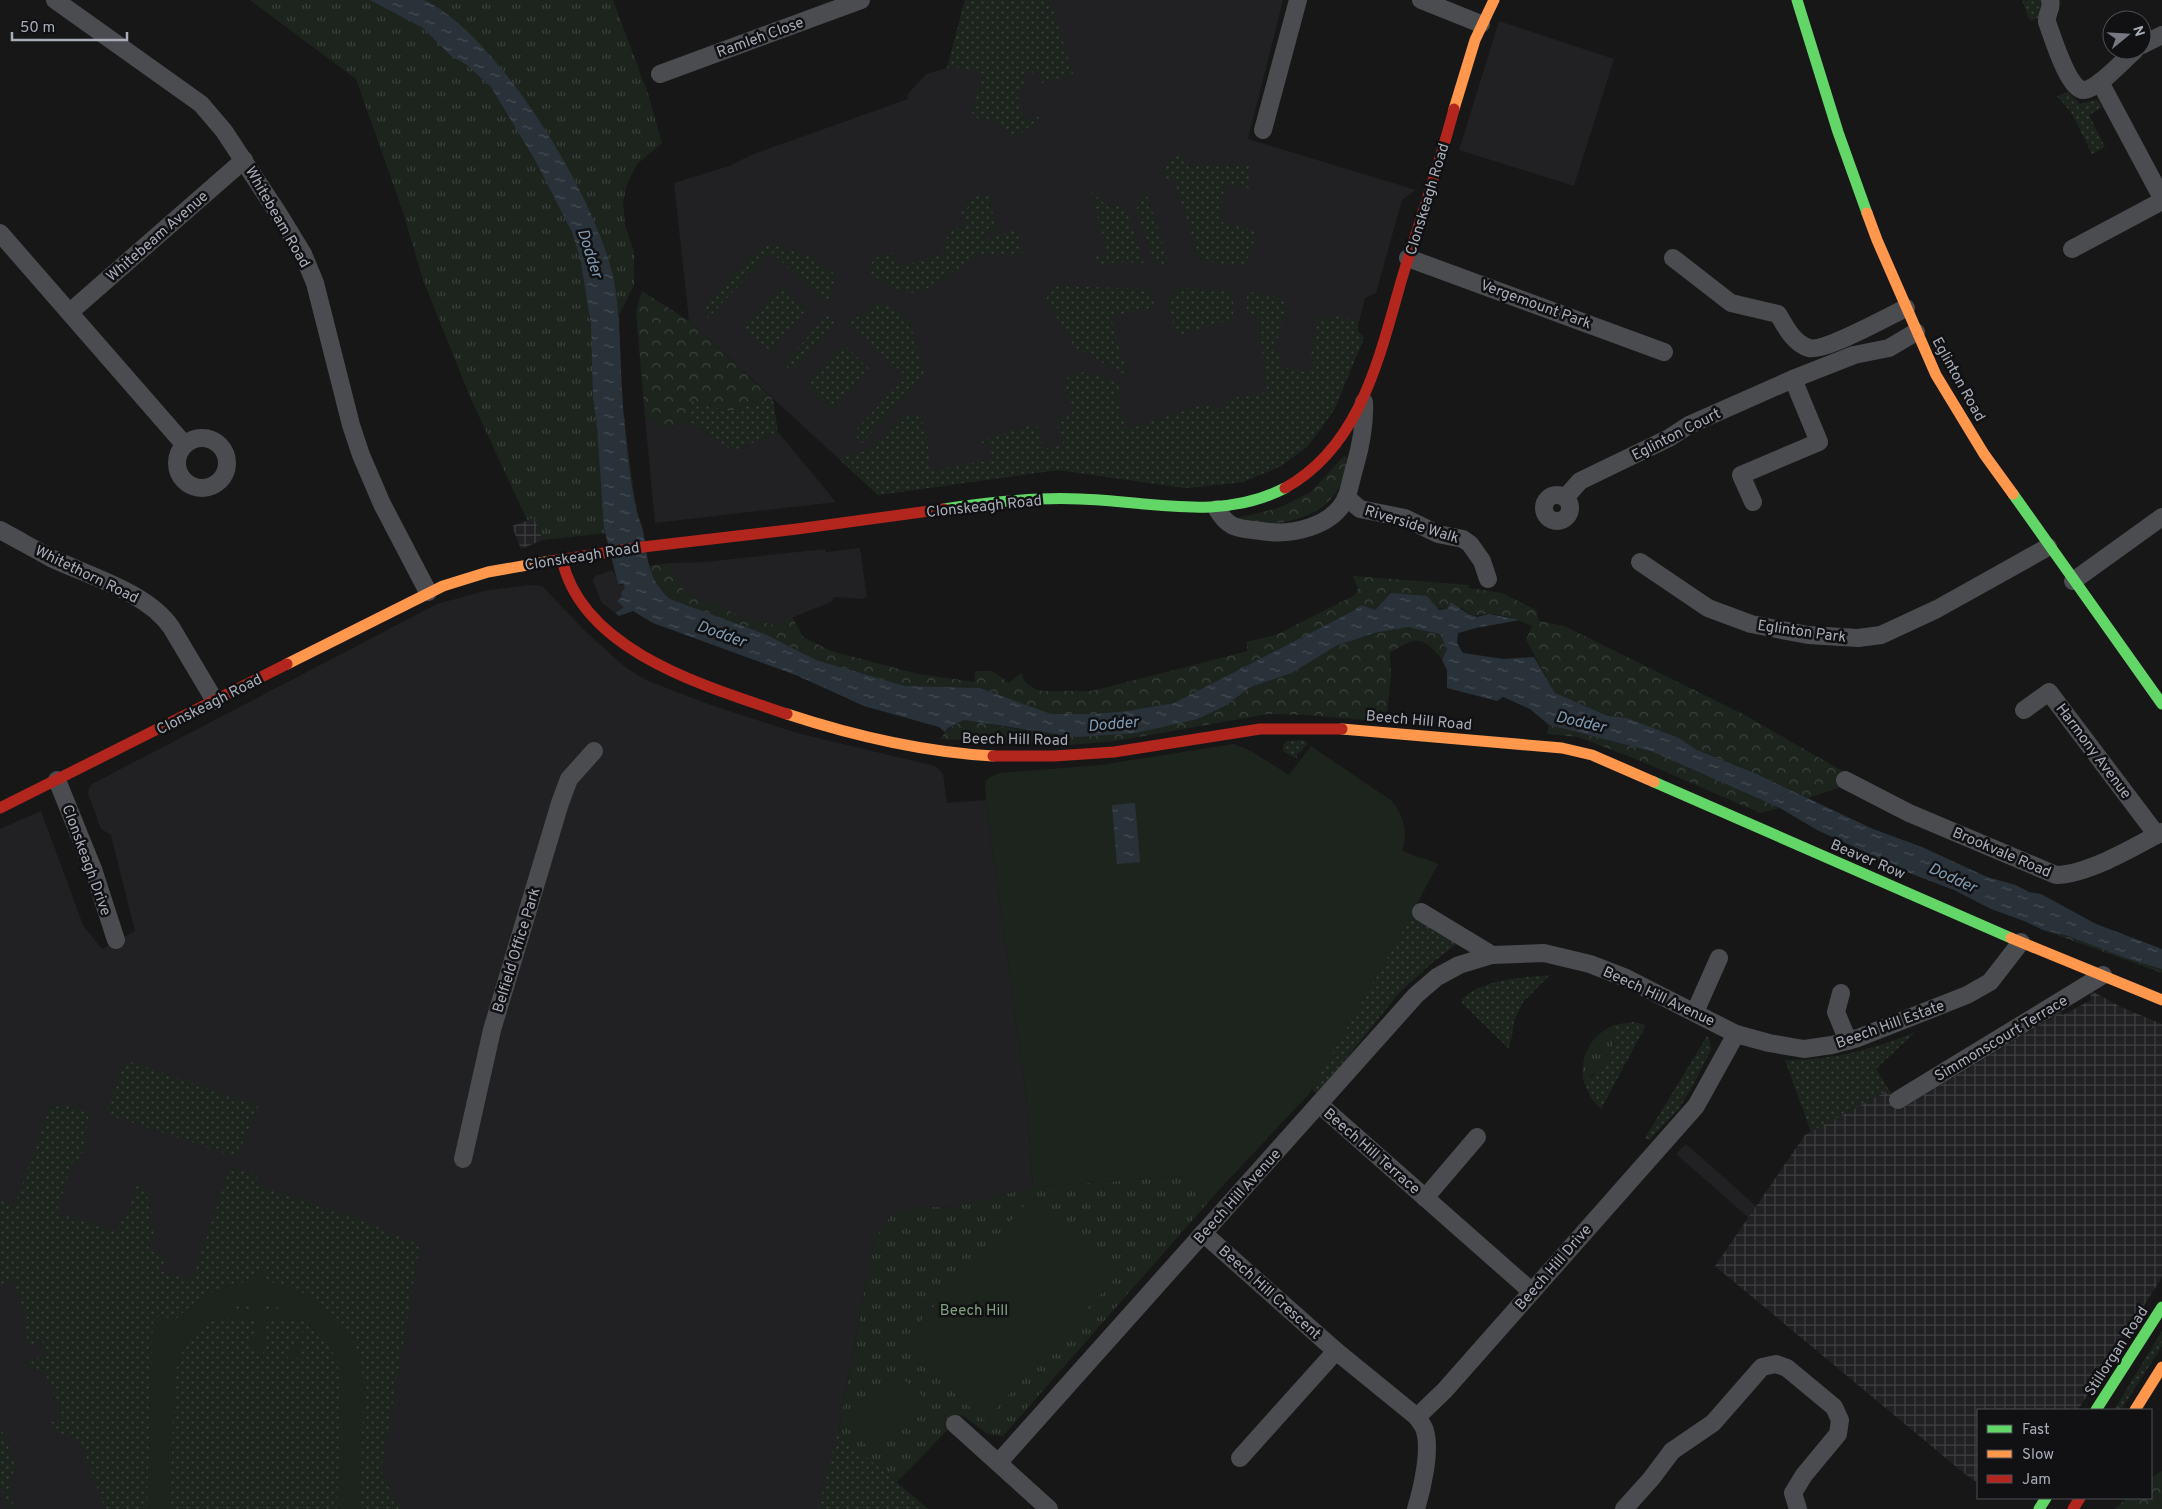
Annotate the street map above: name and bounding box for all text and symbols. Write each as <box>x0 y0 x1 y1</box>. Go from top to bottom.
scale bar <box>12 10 128 42</box>
north arrow <box>2102 10 2152 60</box>
street label: Ramleh Close <box>714 14 807 63</box>
text: 50 m <box>20 19 55 38</box>
text: N <box>2128 24 2148 39</box>
street label: Clonskeagh Road <box>1402 141 1455 258</box>
street label: Whitebeam Road <box>240 164 313 272</box>
street label: Whitebeam Avenue <box>103 188 213 287</box>
water label: Dodder <box>572 226 607 283</box>
street label: Vergemount Park <box>1477 276 1594 334</box>
street label: Eglinton Road <box>1927 334 1989 425</box>
street label: Eglinton Court <box>1629 405 1724 466</box>
street label: Clonskeagh Road <box>925 492 1043 523</box>
street label: Riverside Walk <box>1362 502 1461 549</box>
street label: Clonskeagh Road <box>523 539 641 576</box>
street label: Whitethorn Road <box>31 542 141 609</box>
water label: Dodder <box>694 617 750 654</box>
street label: Eglinton Park <box>1756 617 1848 648</box>
street label: Clonskeagh Road <box>154 670 266 740</box>
street label: Harmony Avenue <box>2051 700 2135 803</box>
street label: Beech Hill Road <box>1365 707 1473 736</box>
water label: Dodder <box>1554 707 1609 739</box>
water label: Dodder <box>1087 713 1141 737</box>
street label: Beech Hill Road <box>962 730 1068 751</box>
street label: Clonskeagh Drive <box>57 802 115 919</box>
street label: Brookvale Road <box>1949 824 2054 883</box>
street label: Beaver Row <box>1827 836 1908 885</box>
water label: Dodder <box>1925 859 1981 899</box>
street label: Belfield Office Park <box>489 886 546 1015</box>
street label: Beech Hill Avenue <box>1599 963 1717 1032</box>
street label: Simmonscourt Terrace <box>1932 992 2072 1087</box>
street label: Beech Hill Estate <box>1834 997 1947 1054</box>
street label: Beech Hill Terrace <box>1319 1105 1423 1199</box>
street label: Beech Hill Avenue <box>1190 1146 1286 1248</box>
street label: Beech Hill Drive <box>1512 1221 1597 1315</box>
street label: Beech Hill Crescent <box>1214 1242 1324 1344</box>
park label: Beech Hill <box>940 1302 1008 1321</box>
street label: Stillorgan Road <box>2081 1303 2153 1400</box>
legend <box>1977 1409 2152 1499</box>
text: Fast <box>2022 1421 2050 1440</box>
text: Slow <box>2022 1446 2054 1465</box>
text: Jam <box>2022 1471 2051 1490</box>

